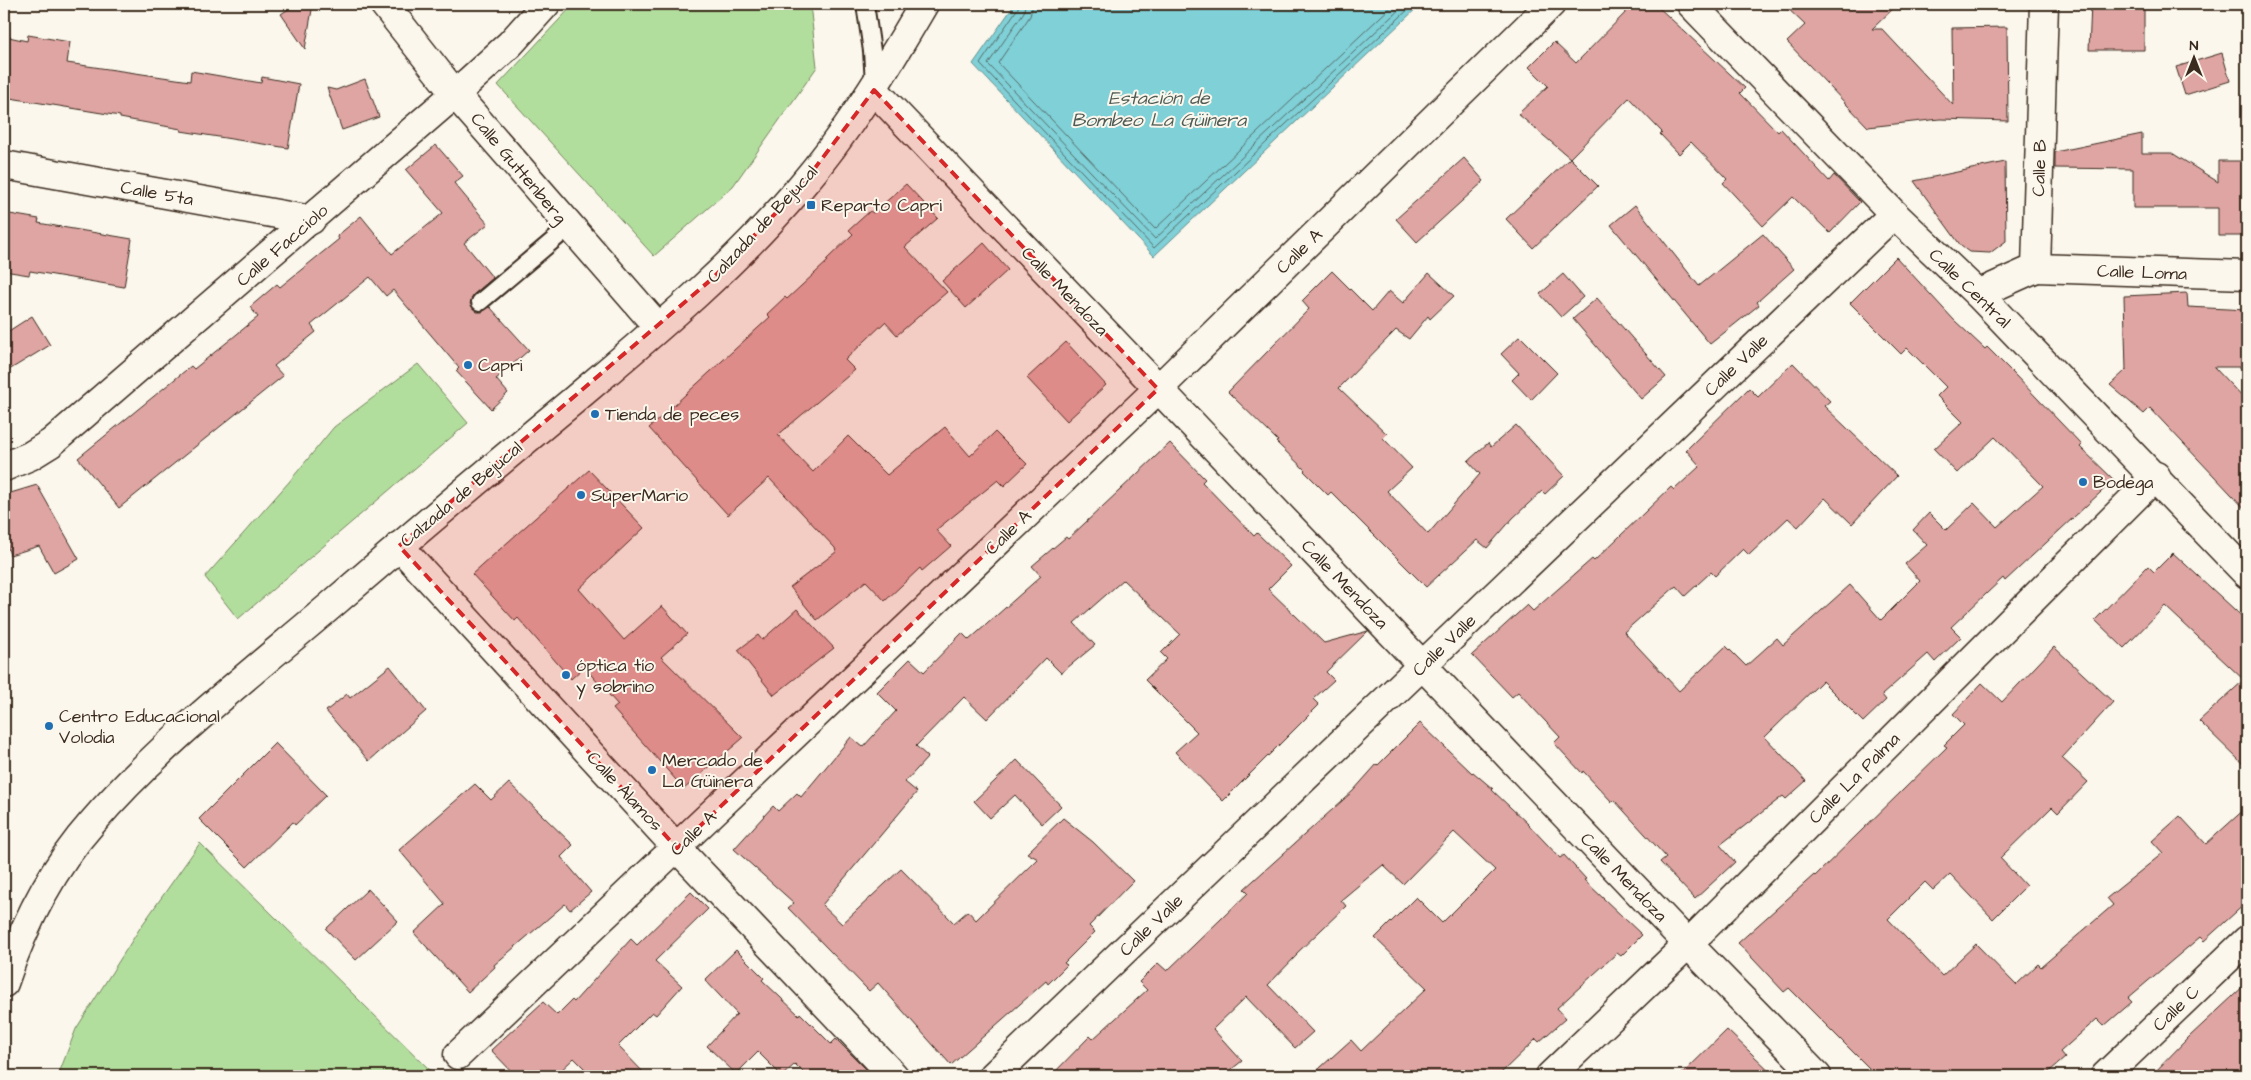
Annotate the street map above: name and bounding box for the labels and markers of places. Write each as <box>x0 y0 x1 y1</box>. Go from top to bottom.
place label: Reparto Capri <box>821 193 942 218</box>
marker: Reparto Capri <box>805 199 817 211</box>
place label: Capri <box>478 353 523 378</box>
marker: Capri <box>462 359 474 371</box>
place label: Tienda de peces <box>605 402 739 427</box>
marker: Tienda de peces <box>589 408 601 420</box>
place label: Bodega <box>2093 470 2153 496</box>
marker: Bodega <box>2077 476 2089 488</box>
place label: SuperMario <box>591 483 688 508</box>
marker: SuperMario <box>575 489 587 501</box>
place label: óptica tío y sobrino <box>576 653 654 700</box>
marker: óptica tío y sobrino <box>560 669 572 681</box>
place label: Centro Educacional Volodia <box>59 704 220 750</box>
marker: Centro Educacional Volodia <box>43 720 55 732</box>
place label: Mercado de La Güinera <box>662 748 763 794</box>
marker: Mercado de La Güinera <box>646 764 658 776</box>

